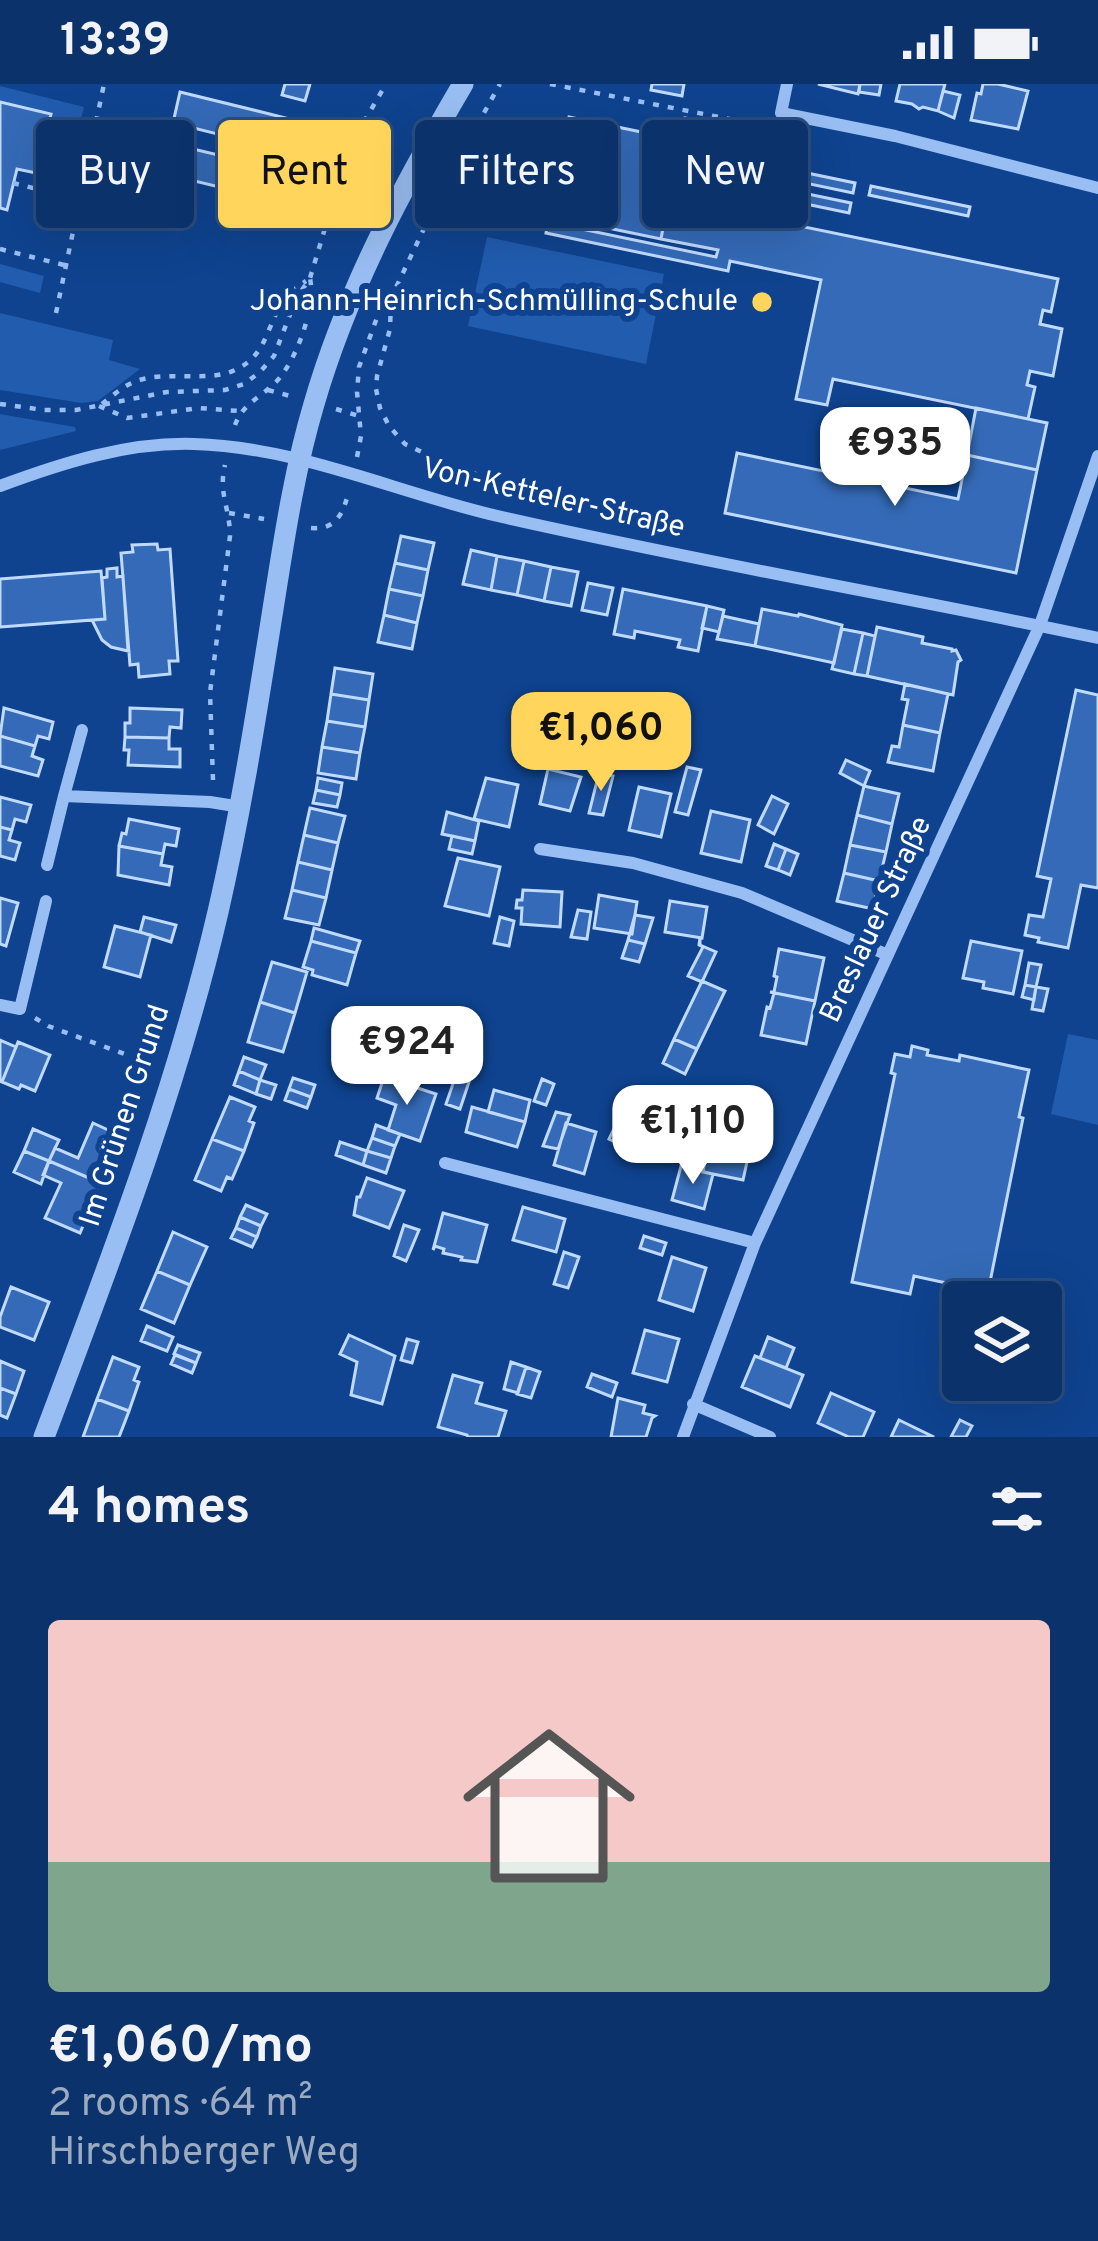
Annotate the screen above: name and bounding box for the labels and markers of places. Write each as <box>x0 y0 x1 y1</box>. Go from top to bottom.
place label: Johann-Heinrich-Schmülling-Schule <box>250 284 738 321</box>
marker: Johann-Heinrich-Schmülling-Schule <box>749 289 775 315</box>
pin: €935 <box>824 407 966 509</box>
pin: €1,060 <box>503 692 699 794</box>
pin: €924 <box>336 1006 478 1108</box>
pin: €1,110 <box>595 1085 791 1187</box>

